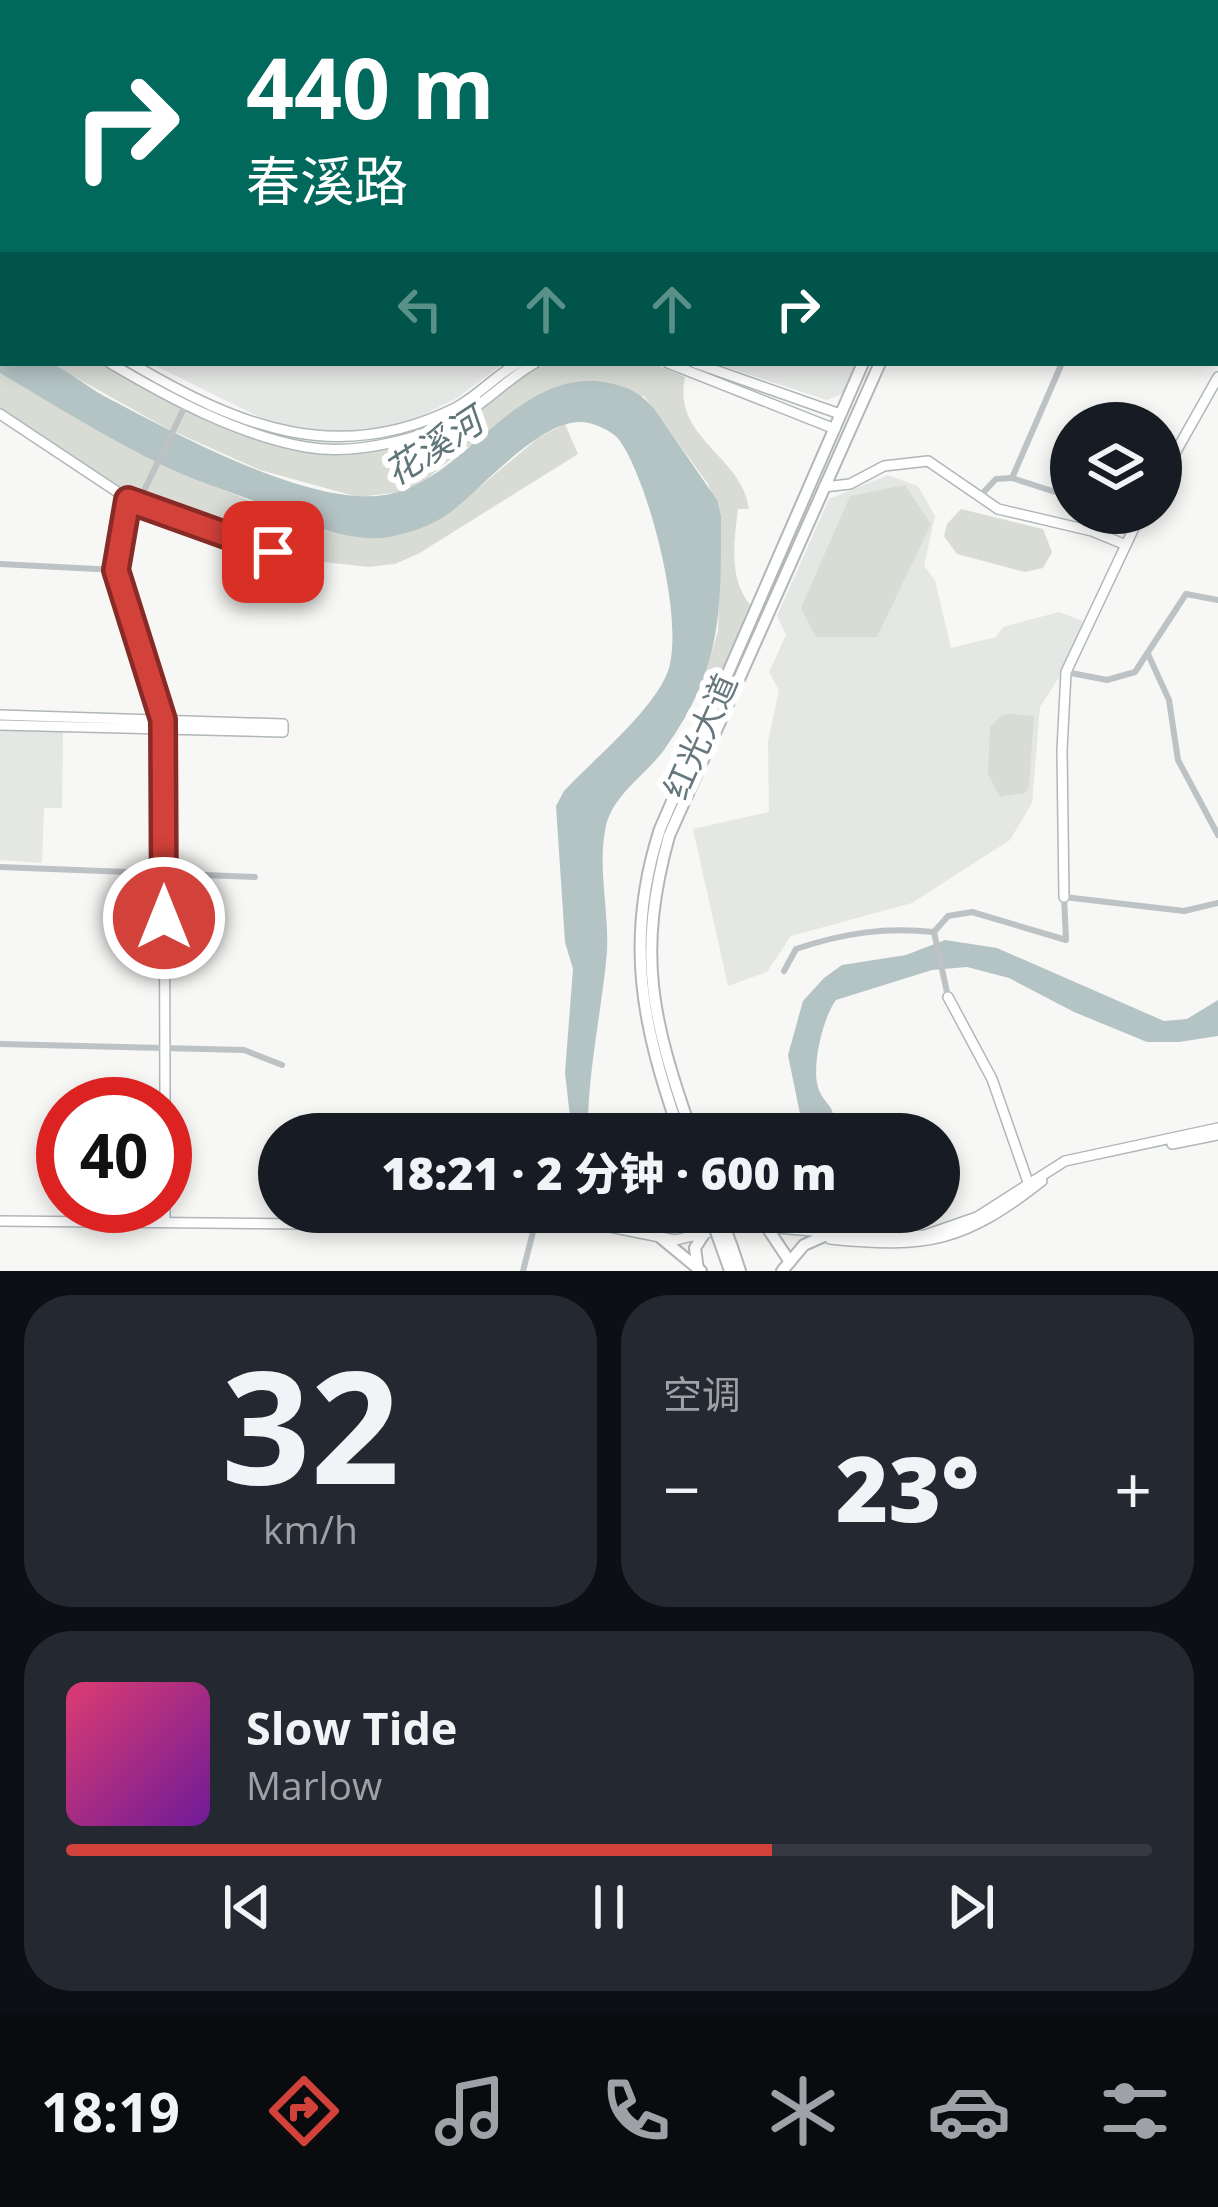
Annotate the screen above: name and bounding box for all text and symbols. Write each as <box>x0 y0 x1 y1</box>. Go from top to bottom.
text: 440 m <box>246 29 494 144</box>
icon: right <box>48 48 204 204</box>
text: 春溪路 <box>246 143 408 217</box>
icon: left <box>387 276 453 342</box>
icon: ahead <box>513 276 579 342</box>
icon: ahead <box>639 276 705 342</box>
icon: right <box>765 276 831 342</box>
water label: 花溪河 <box>374 393 497 496</box>
map controls <box>1050 402 1182 534</box>
button: layers <box>1050 402 1182 534</box>
pin <box>222 501 324 603</box>
icon: arrive <box>240 519 306 585</box>
street label: 红光大道 <box>653 667 747 805</box>
position arrow <box>101 855 227 981</box>
speed limit sign: 40 <box>36 1077 192 1233</box>
text: 18:21 · 2 分钟 · 600 m <box>381 1142 837 1203</box>
text: 32 <box>221 1317 400 1530</box>
text: 空调 <box>663 1367 741 1420</box>
text: 23° <box>836 1426 979 1548</box>
text: − <box>663 1443 701 1533</box>
text: + <box>1114 1443 1152 1533</box>
text: km/h <box>263 1502 358 1555</box>
text: Slow Tide <box>246 1697 457 1758</box>
text: Marlow <box>246 1758 382 1811</box>
icon: previous <box>214 1874 280 1940</box>
icon: pause <box>576 1874 642 1940</box>
icon: next <box>938 1874 1004 1940</box>
icon: directions <box>262 2069 346 2153</box>
icon: music <box>428 2069 512 2153</box>
icon: phone <box>594 2069 678 2153</box>
icon: climate <box>761 2069 845 2153</box>
icon: car <box>927 2069 1011 2153</box>
icon: filters <box>1093 2069 1177 2153</box>
text: 18:19 <box>41 2074 180 2148</box>

